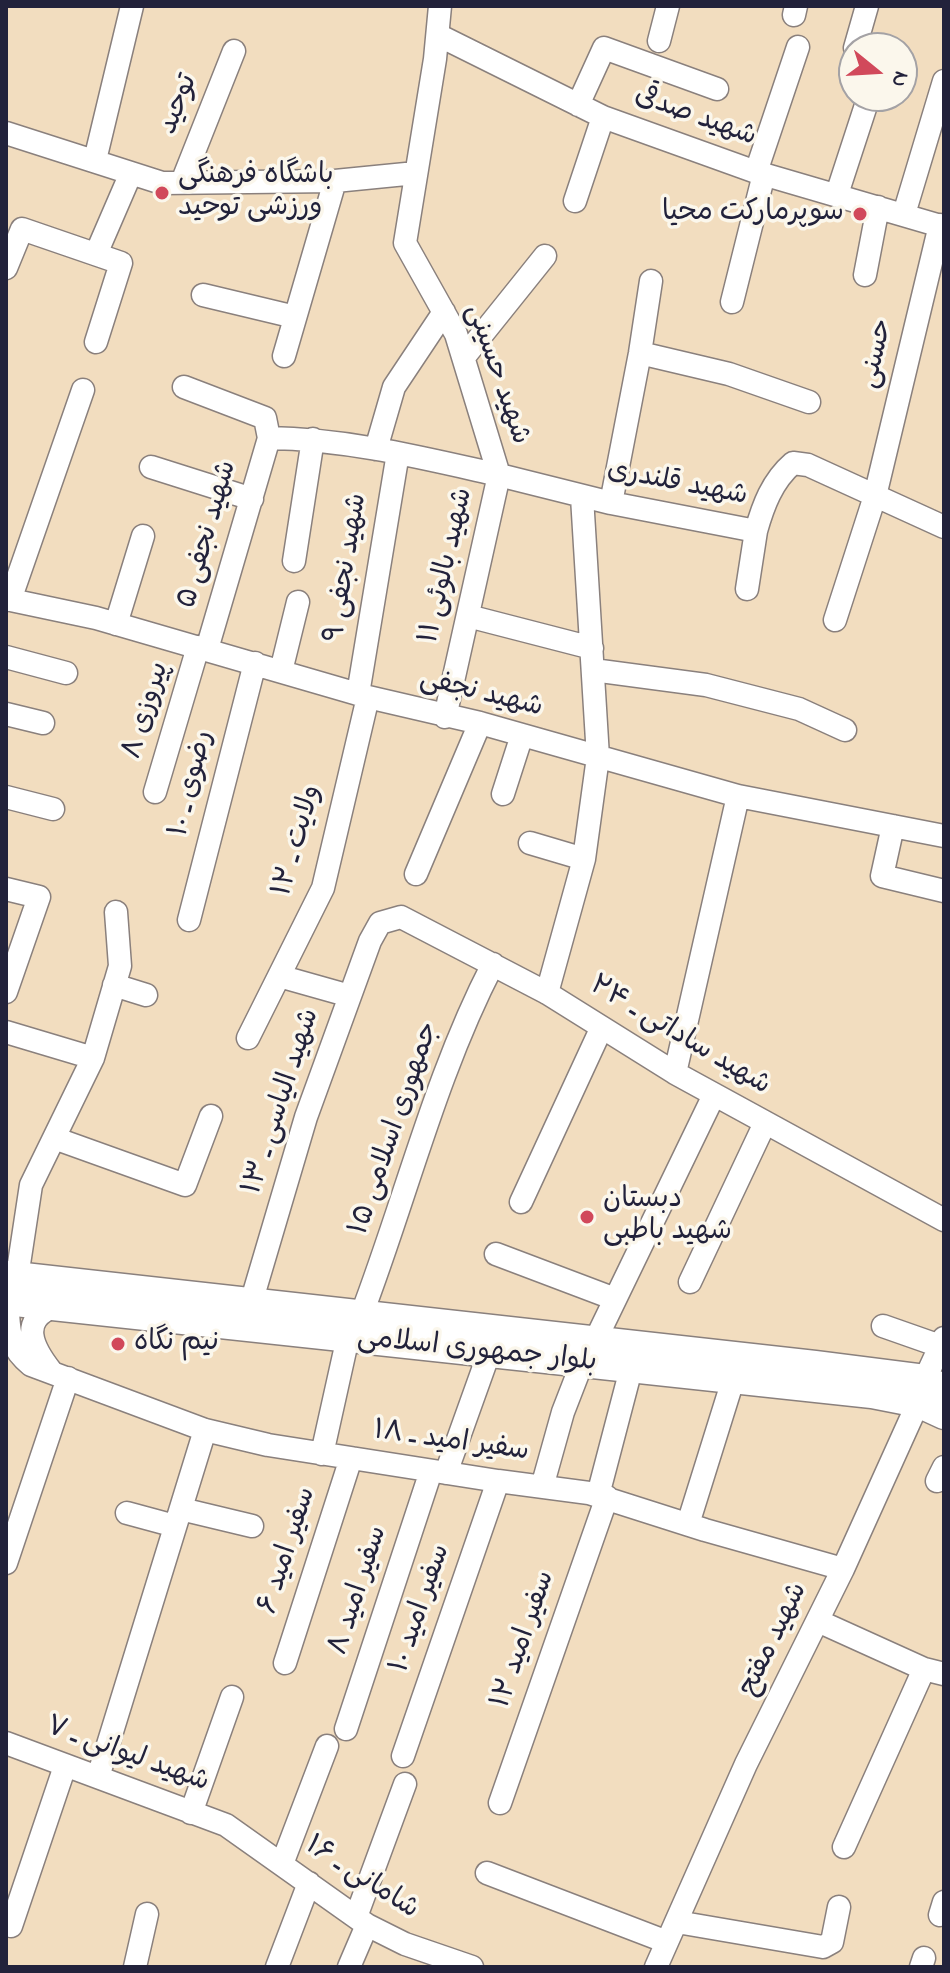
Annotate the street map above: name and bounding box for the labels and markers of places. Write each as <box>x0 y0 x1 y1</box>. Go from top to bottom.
place label: باشگاه فرهنگی ورزشی توحید <box>178 160 334 226</box>
marker: باشگاه فرهنگی ورزشی توحید <box>153 184 171 202</box>
place label: سوپرمارکت محیا <box>662 197 844 231</box>
marker: سوپرمارکت محیا <box>851 205 869 223</box>
place label: دبستان شهید باطبی <box>603 1184 732 1250</box>
marker: دبستان شهید باطبی <box>578 1208 596 1226</box>
place label: نیم نگاه <box>134 1327 219 1361</box>
marker: نیم نگاه <box>109 1335 127 1353</box>

